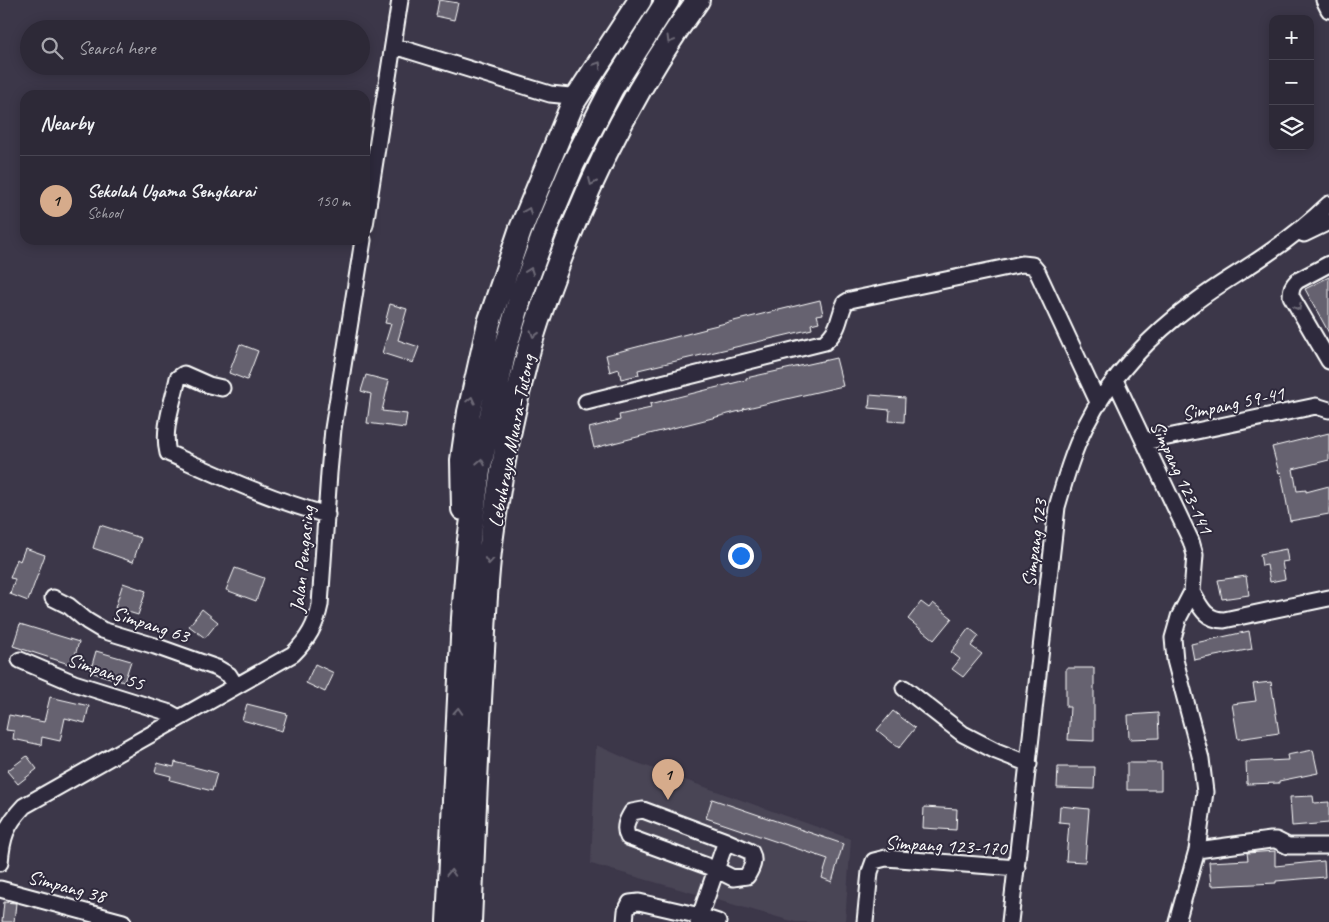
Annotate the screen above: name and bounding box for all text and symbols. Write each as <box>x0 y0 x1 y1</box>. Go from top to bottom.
map controls <box>1269 15 1314 150</box>
button: + <box>1269 15 1314 60</box>
search box <box>20 20 370 75</box>
icon: search <box>38 34 66 62</box>
one-way arrow <box>667 34 677 43</box>
text: Search here <box>78 36 155 60</box>
button: − <box>1269 60 1314 105</box>
one-way arrow <box>591 61 601 70</box>
button: layers <box>1269 105 1314 150</box>
text: Nearby <box>40 110 93 136</box>
one-way arrow <box>588 177 598 186</box>
text: Sekolah Ugama Sengkarai <box>87 179 255 203</box>
text: 1 <box>52 191 60 211</box>
text: 150 m <box>316 191 350 211</box>
text: School <box>87 203 121 223</box>
one-way arrow <box>522 207 532 216</box>
one-way arrow <box>524 267 534 276</box>
one-way arrow <box>1291 302 1301 311</box>
one-way arrow <box>529 329 539 337</box>
street label: Lebuhraya Muara–Tutong <box>483 351 541 529</box>
street label: Simpang 59-41 <box>1180 380 1288 427</box>
one-way arrow <box>465 395 476 404</box>
street label: Simpang 123-141 <box>1144 417 1219 539</box>
one-way arrow <box>476 458 486 467</box>
street label: Simpang 123 <box>1016 495 1053 589</box>
street label: Jalan Pengasing <box>284 504 321 615</box>
your location <box>728 543 754 569</box>
one-way arrow <box>484 558 495 566</box>
street label: Simpang 63 <box>109 600 194 649</box>
street label: Simpang 55 <box>64 647 148 697</box>
one-way arrow <box>453 707 464 715</box>
pin: 1 <box>652 759 684 800</box>
street label: Simpang 123-170 <box>884 830 1010 861</box>
street label: Simpang 38 <box>25 864 110 909</box>
one-way arrow <box>445 869 456 877</box>

